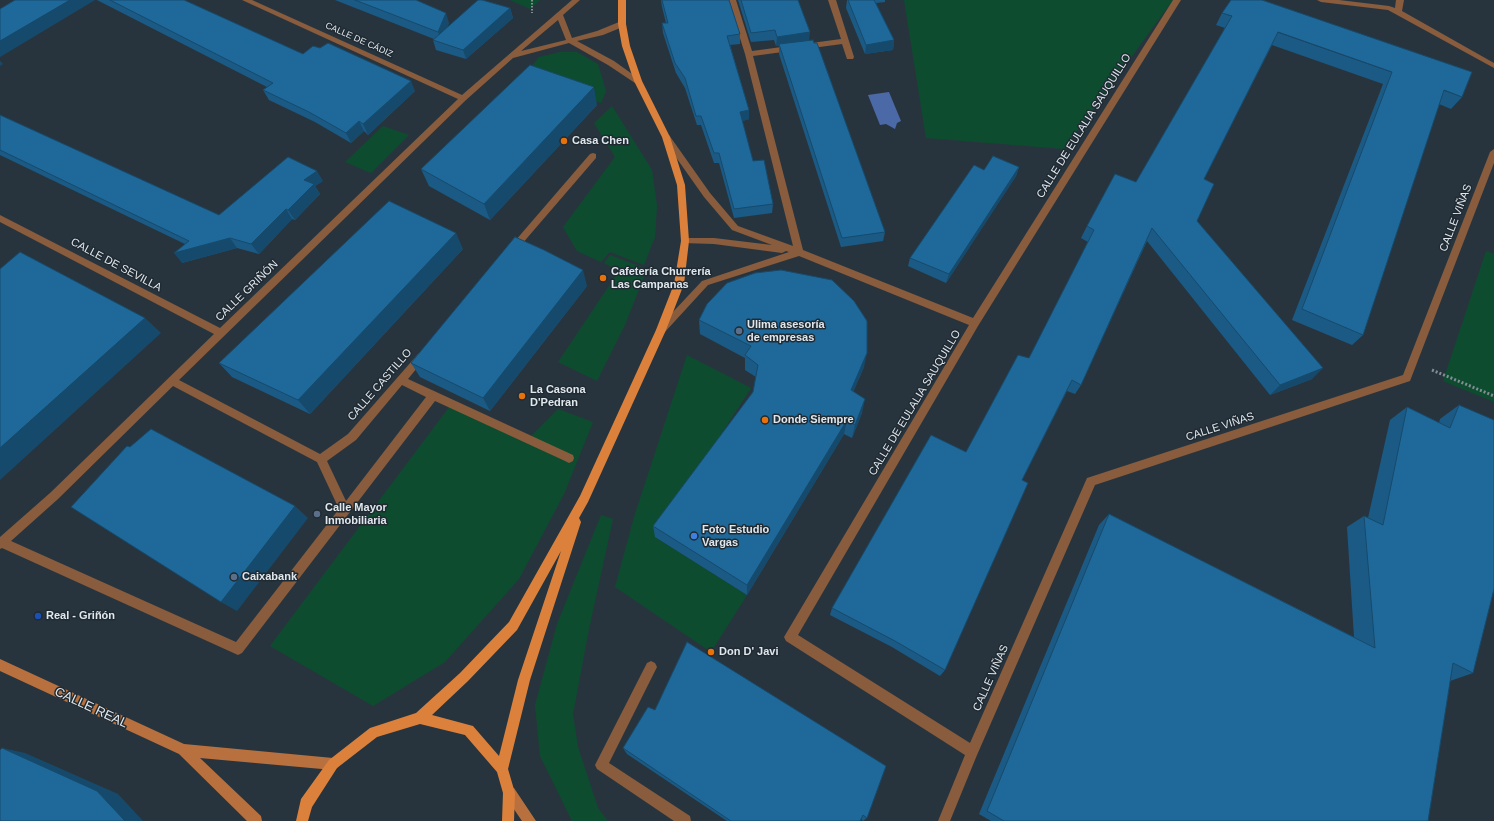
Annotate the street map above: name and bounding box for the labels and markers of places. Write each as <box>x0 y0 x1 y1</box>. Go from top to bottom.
place label: Casa Chen <box>572 134 629 148</box>
marker: Casa Chen <box>559 136 569 146</box>
place label: Cafetería Churrería Las Campanas <box>611 265 711 291</box>
marker: Cafetería Churrería Las Campanas <box>598 273 608 283</box>
place label: Ulima asesoría de empresas <box>747 318 825 344</box>
marker: Ulima asesoría de empresas <box>734 326 744 336</box>
place label: La Casona D'Pedran <box>530 383 586 409</box>
marker: La Casona D'Pedran <box>517 391 527 401</box>
place label: Donde Siempre <box>773 413 854 427</box>
marker: Donde Siempre <box>760 415 770 425</box>
place label: Calle Mayor Inmobiliaria <box>325 501 387 527</box>
marker: Calle Mayor Inmobiliaria <box>312 509 322 519</box>
place label: Foto Estudio Vargas <box>702 523 769 549</box>
marker: Foto Estudio Vargas <box>689 531 699 541</box>
place label: Caixabank <box>242 570 297 584</box>
marker: Caixabank <box>229 572 239 582</box>
place label: Real - Griñón <box>46 609 115 623</box>
marker: Real - Griñón <box>33 611 43 621</box>
place label: Don D' Javi <box>719 645 778 659</box>
marker: Don D' Javi <box>706 647 716 657</box>

